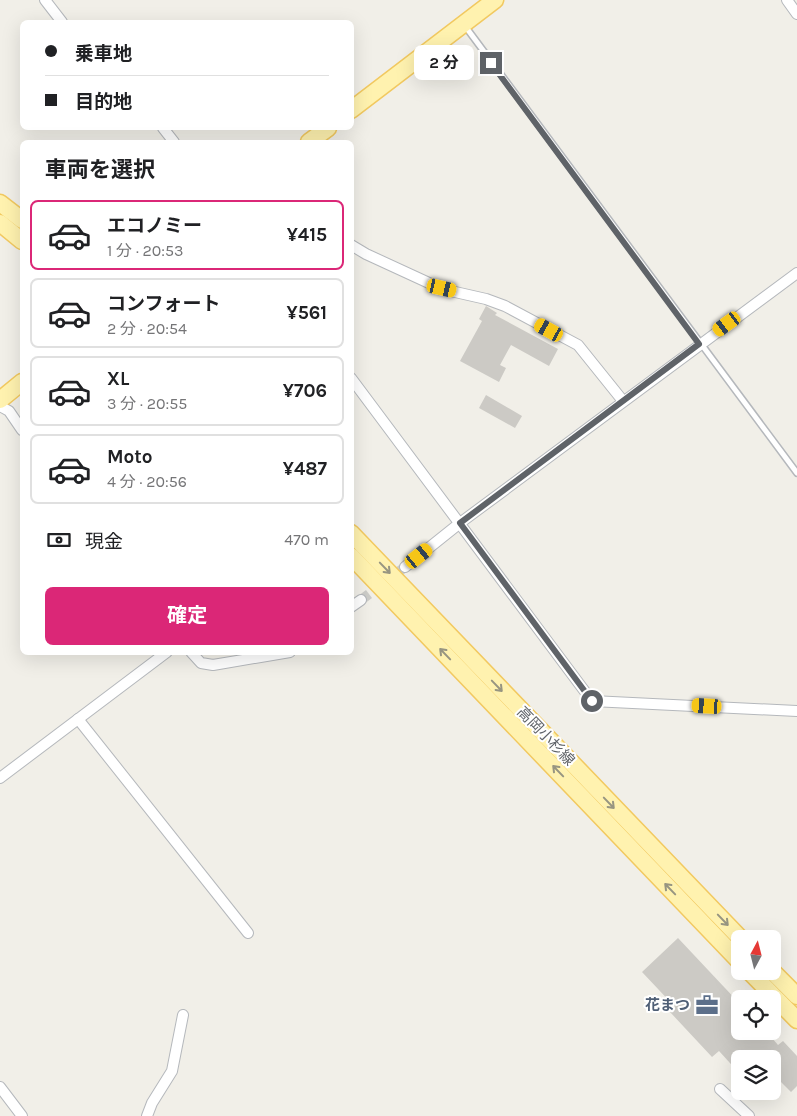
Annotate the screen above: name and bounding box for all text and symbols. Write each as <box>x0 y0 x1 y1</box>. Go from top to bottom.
text: 乗車地 <box>75 43 132 65</box>
callout: 2 分 <box>414 46 474 80</box>
route end <box>480 52 502 74</box>
text: 2 分 <box>429 53 459 72</box>
text: 目的地 <box>75 91 132 113</box>
text: 車両を選択 <box>45 157 155 183</box>
icon: car <box>47 213 92 258</box>
text: エコノミー <box>107 215 202 237</box>
text: ¥415 <box>287 224 327 246</box>
text: 1 分 · 20:53 <box>107 241 183 260</box>
car <box>425 277 458 299</box>
icon: car <box>47 291 92 336</box>
text: コンフォート <box>107 293 220 315</box>
text: ¥561 <box>286 302 327 324</box>
car <box>710 309 743 339</box>
car <box>532 316 565 344</box>
text: 2 分 · 20:54 <box>107 319 187 338</box>
text: XL <box>107 368 129 390</box>
icon: car <box>47 369 92 414</box>
text: ¥706 <box>283 380 327 402</box>
text: 3 分 · 20:55 <box>107 394 187 413</box>
text: Moto <box>107 446 153 468</box>
icon: car <box>47 447 92 492</box>
text: ¥487 <box>283 458 327 480</box>
text: 4 分 · 20:56 <box>107 472 187 491</box>
icon: cash <box>45 526 73 554</box>
text: 470 m <box>284 530 329 549</box>
text: 現金 <box>85 531 123 553</box>
car <box>402 541 435 571</box>
one-way arrow <box>379 562 391 574</box>
button: 確定 <box>45 587 329 645</box>
one-way arrow <box>439 648 451 661</box>
one-way arrow <box>491 679 503 692</box>
route start <box>581 690 603 712</box>
car <box>691 698 722 714</box>
street label: 高岡小杉線 <box>513 703 579 769</box>
one-way arrow <box>552 765 564 777</box>
one-way arrow <box>603 797 615 810</box>
one-way arrow <box>664 882 676 895</box>
one-way arrow <box>717 913 729 926</box>
north arrow <box>731 930 781 980</box>
map controls <box>731 930 781 1100</box>
button: locate <box>731 990 781 1040</box>
office icon: 花まつ <box>694 992 720 1018</box>
place label: 花まつ <box>645 996 690 1014</box>
button: layers <box>731 1050 781 1100</box>

